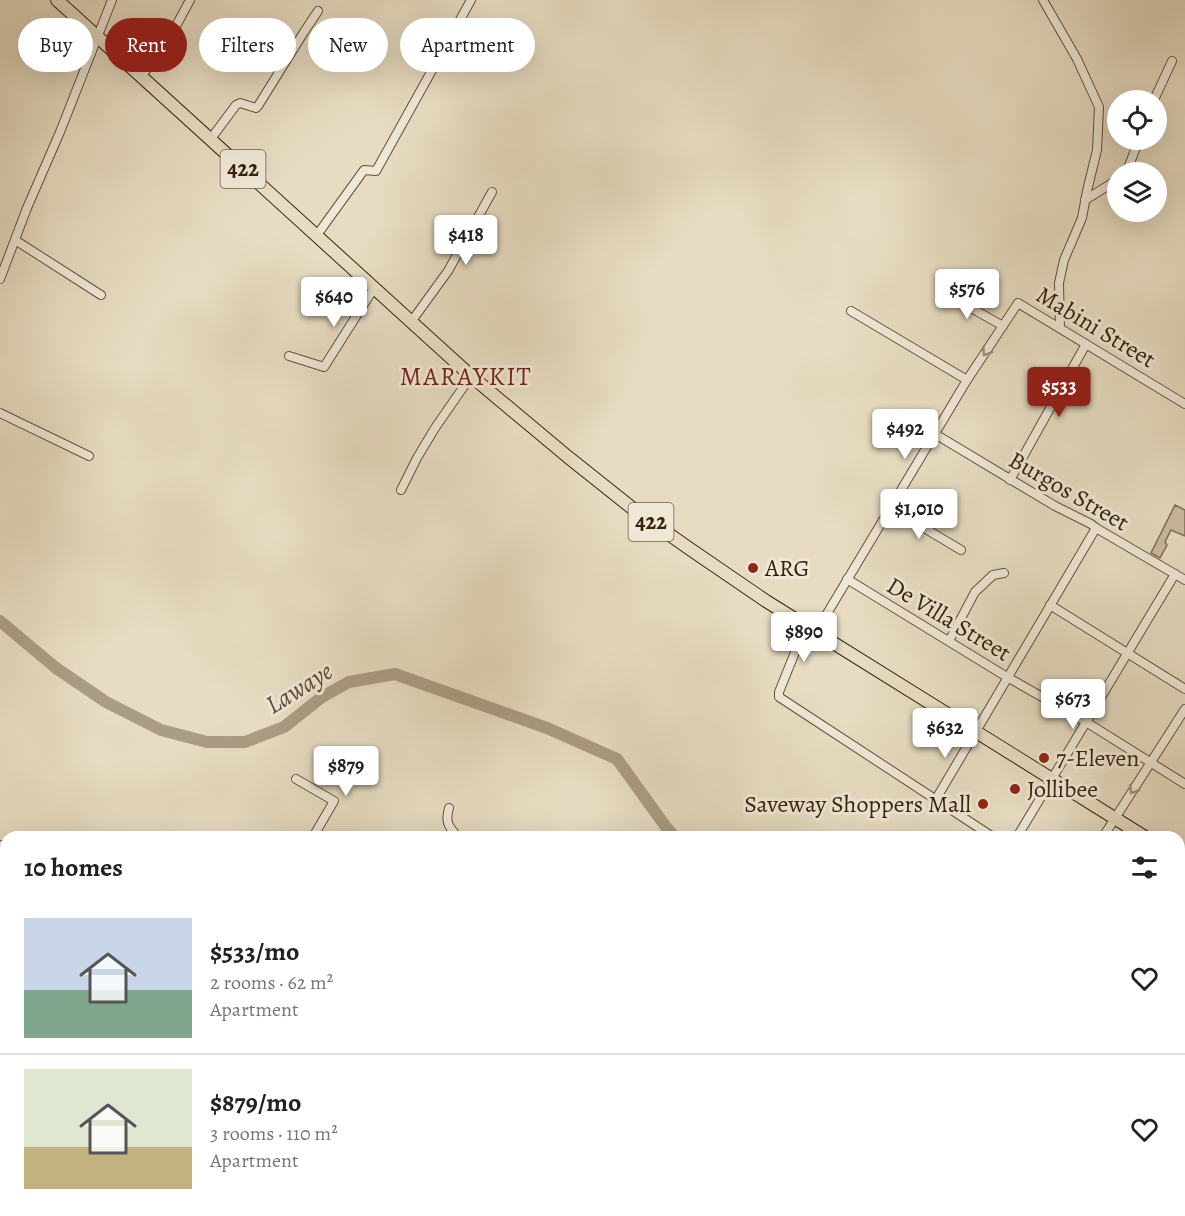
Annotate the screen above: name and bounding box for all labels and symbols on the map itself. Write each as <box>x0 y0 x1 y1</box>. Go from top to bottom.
road number: 422 <box>220 150 266 188</box>
pin: $418 <box>430 215 502 266</box>
pin: $576 <box>931 269 1003 320</box>
pin: $640 <box>298 277 370 328</box>
street label: Mabini Street <box>1030 279 1162 375</box>
one-way arrow <box>982 345 993 356</box>
district label: MARAYKIT <box>400 359 532 394</box>
pin: $533 <box>1023 367 1095 418</box>
pin: $492 <box>869 409 941 460</box>
street label: Burgos Street <box>1003 444 1135 538</box>
pin: $1,010 <box>870 489 968 540</box>
road number: 422 <box>628 503 674 541</box>
place label: ARG <box>764 552 809 584</box>
marker: ARG <box>746 561 760 575</box>
street label: De Villa Street <box>881 569 1017 669</box>
pin: $890 <box>768 612 840 663</box>
water label: Lawaye <box>259 654 339 722</box>
pin: $673 <box>1037 679 1109 730</box>
pin: $632 <box>909 708 981 759</box>
place label: 7-Eleven <box>1056 742 1139 774</box>
pin: $879 <box>310 746 382 797</box>
marker: 7-Eleven <box>1037 751 1051 765</box>
place label: Jollibee <box>1027 773 1098 805</box>
marker: Jollibee <box>1008 782 1022 796</box>
one-way arrow <box>1129 784 1140 795</box>
place label: Saveway Shoppers Mall <box>744 788 971 820</box>
marker: Saveway Shoppers Mall <box>976 797 990 811</box>

